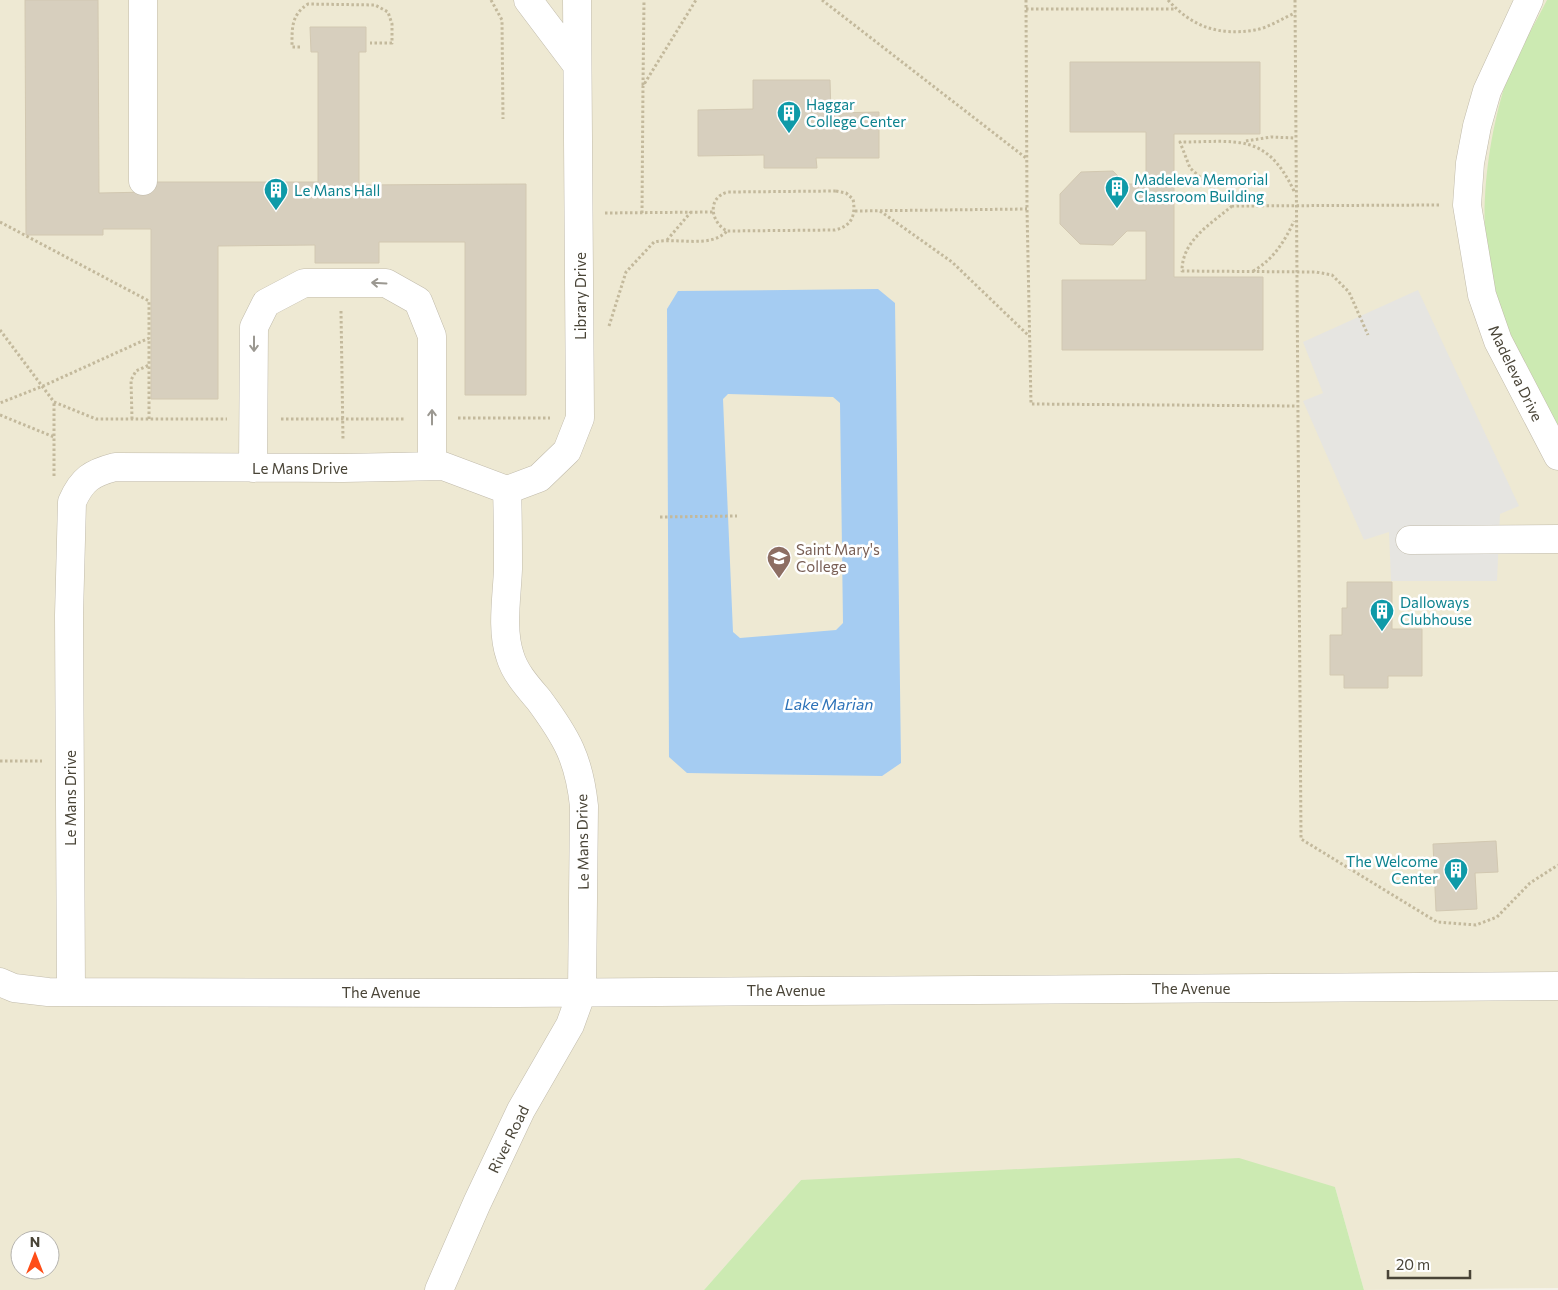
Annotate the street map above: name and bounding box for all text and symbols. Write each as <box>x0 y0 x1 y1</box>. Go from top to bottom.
place label: Haggar College Center <box>806 95 906 130</box>
building icon: Haggar College Center <box>776 100 802 134</box>
place label: Madeleva Memorial Classroom Building <box>1134 170 1268 205</box>
building icon: Madeleva Memorial Classroom Building <box>1104 175 1130 209</box>
building icon: Le Mans Hall <box>263 177 289 211</box>
place label: Le Mans Hall <box>294 181 380 199</box>
street label: Library Drive <box>571 252 589 340</box>
one-way arrow <box>372 279 388 288</box>
street label: Madeleva Drive <box>1485 322 1547 424</box>
one-way arrow <box>249 336 259 352</box>
one-way arrow <box>427 410 437 426</box>
street label: Le Mans Drive <box>252 459 348 477</box>
place label: Saint Mary's College <box>796 540 880 575</box>
school or university icon: Saint Mary's College <box>766 545 792 579</box>
place label: Dalloways Clubhouse <box>1400 593 1472 628</box>
building icon: Dalloways Clubhouse <box>1369 598 1395 632</box>
water label: Lake Marian <box>785 694 873 713</box>
street label: Le Mans Drive <box>61 750 79 846</box>
street label: Le Mans Drive <box>572 794 592 890</box>
place label: The Welcome Center <box>1346 852 1438 887</box>
building icon: The Welcome Center <box>1443 857 1469 891</box>
street label: The Avenue <box>1152 979 1231 997</box>
street label: The Avenue <box>747 981 826 999</box>
street label: The Avenue <box>342 983 421 1001</box>
street label: River Road <box>484 1102 532 1176</box>
north arrow <box>10 1230 60 1280</box>
text: N <box>30 1233 40 1250</box>
scale bar <box>1388 1248 1470 1280</box>
text: 20 m <box>1396 1255 1430 1273</box>

